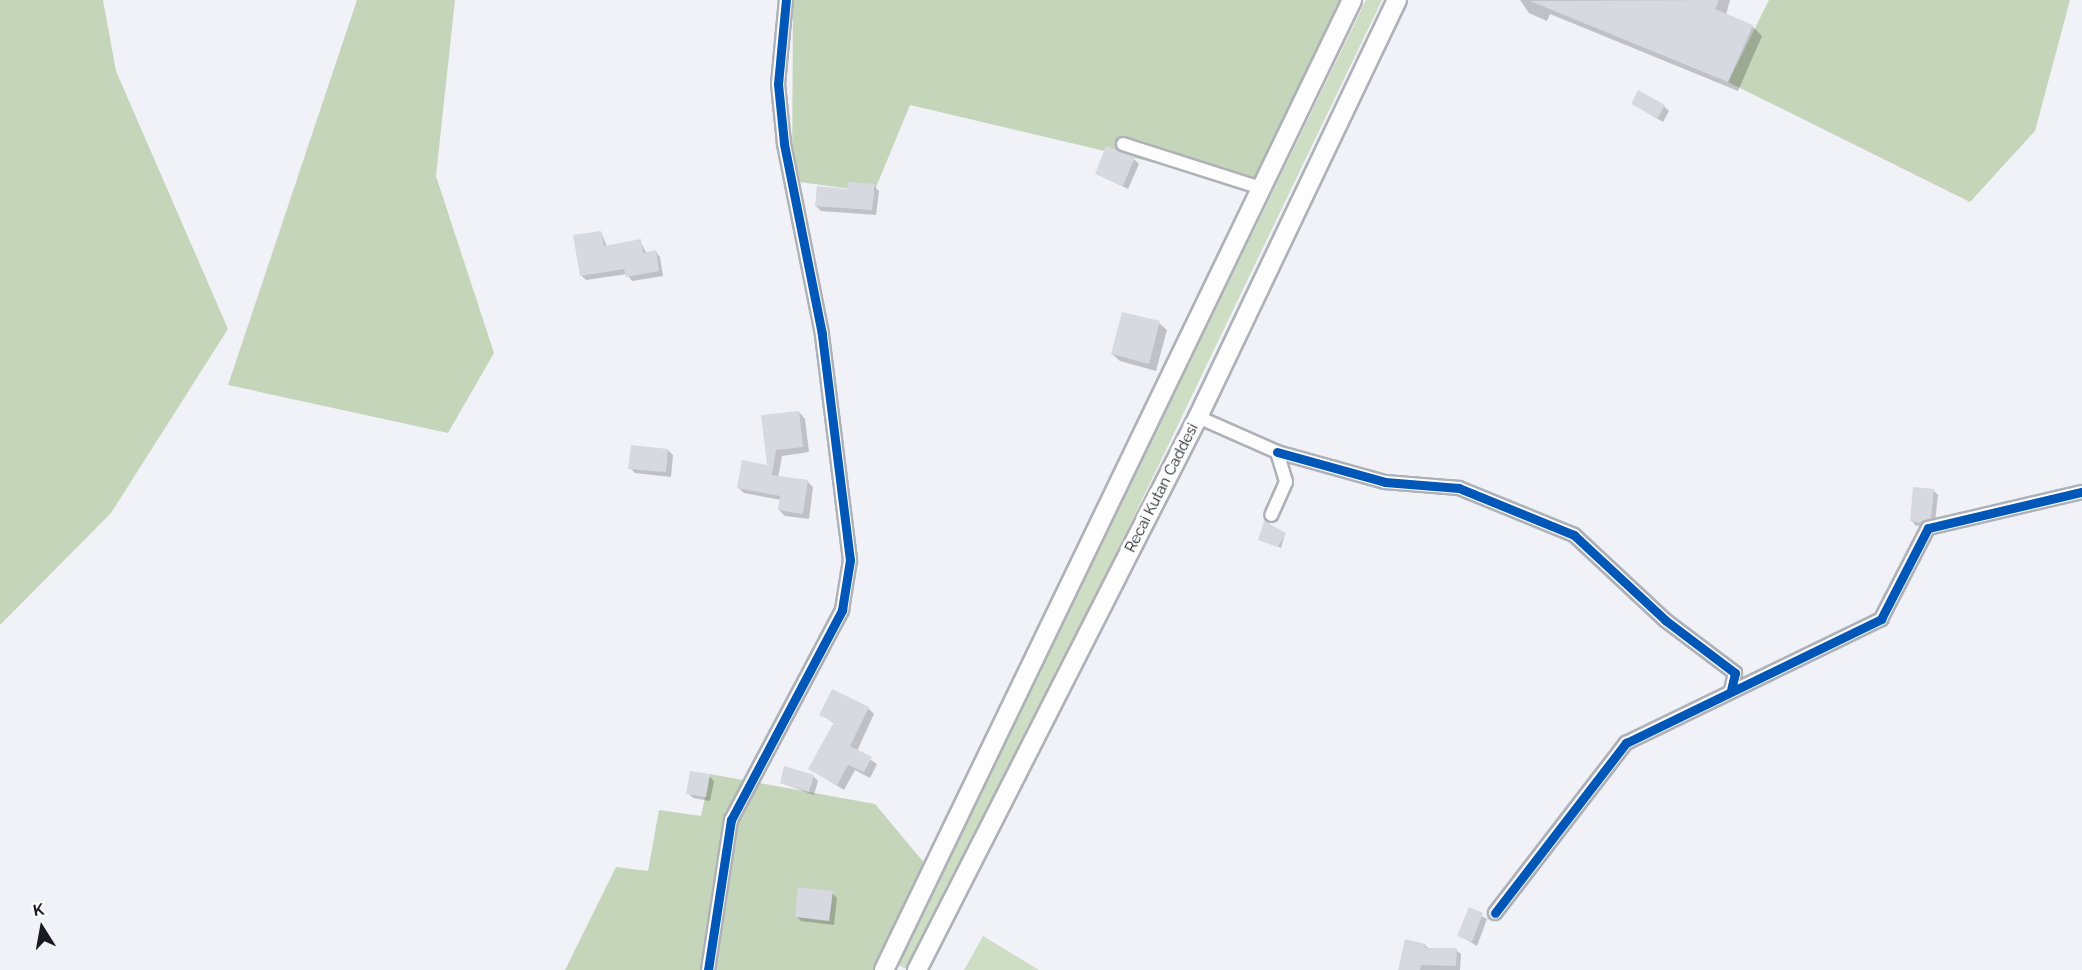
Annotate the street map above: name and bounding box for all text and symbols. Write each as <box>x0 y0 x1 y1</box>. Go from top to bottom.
street label: Recai Kutan Caddesi <box>1122 420 1202 556</box>
north arrow <box>12 898 72 958</box>
text: K <box>31 899 46 920</box>

